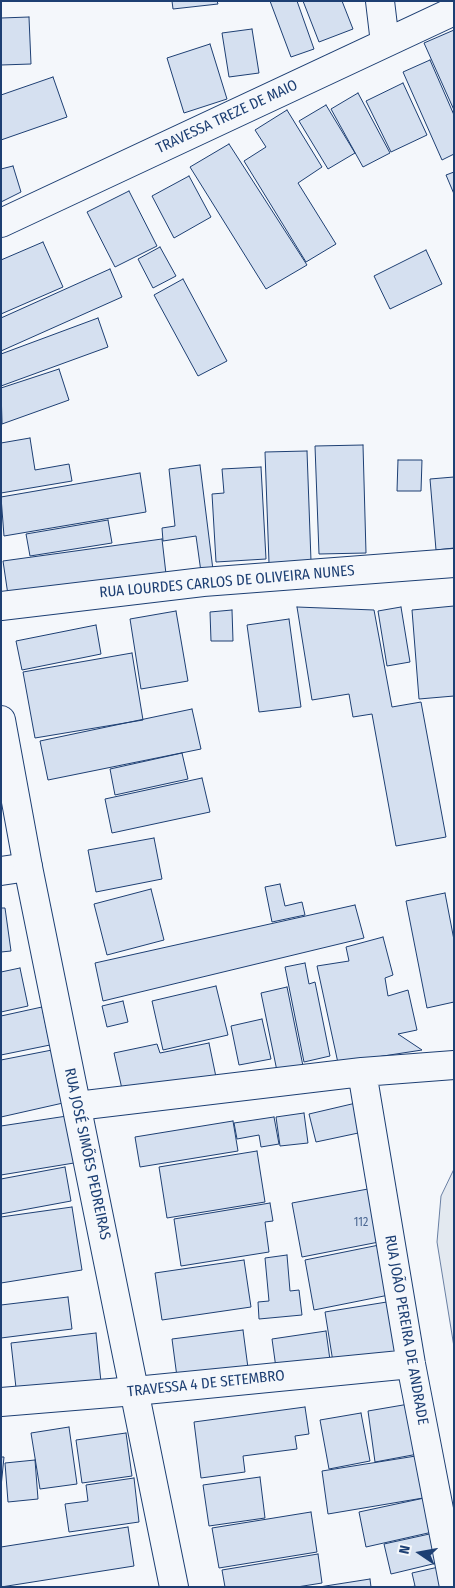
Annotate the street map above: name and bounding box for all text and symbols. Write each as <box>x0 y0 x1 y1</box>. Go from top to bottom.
street label: TRAVESSA TREZE DE MAIO <box>153 76 301 158</box>
street label: RUA LOURDES CARLOS DE OLIVEIRA NUNES <box>99 562 355 602</box>
street label: RUA JOSÉ SIMÕES PEDREIRAS <box>60 1067 114 1241</box>
house number: 112 <box>354 1216 368 1230</box>
street label: RUA JOÃO PEREIRA DE ANDRADE <box>380 1234 432 1426</box>
street label: TRAVESSA 4 DE SETEMBRO <box>126 1367 286 1401</box>
north arrow <box>395 1528 445 1578</box>
text: N <box>396 1544 414 1556</box>

